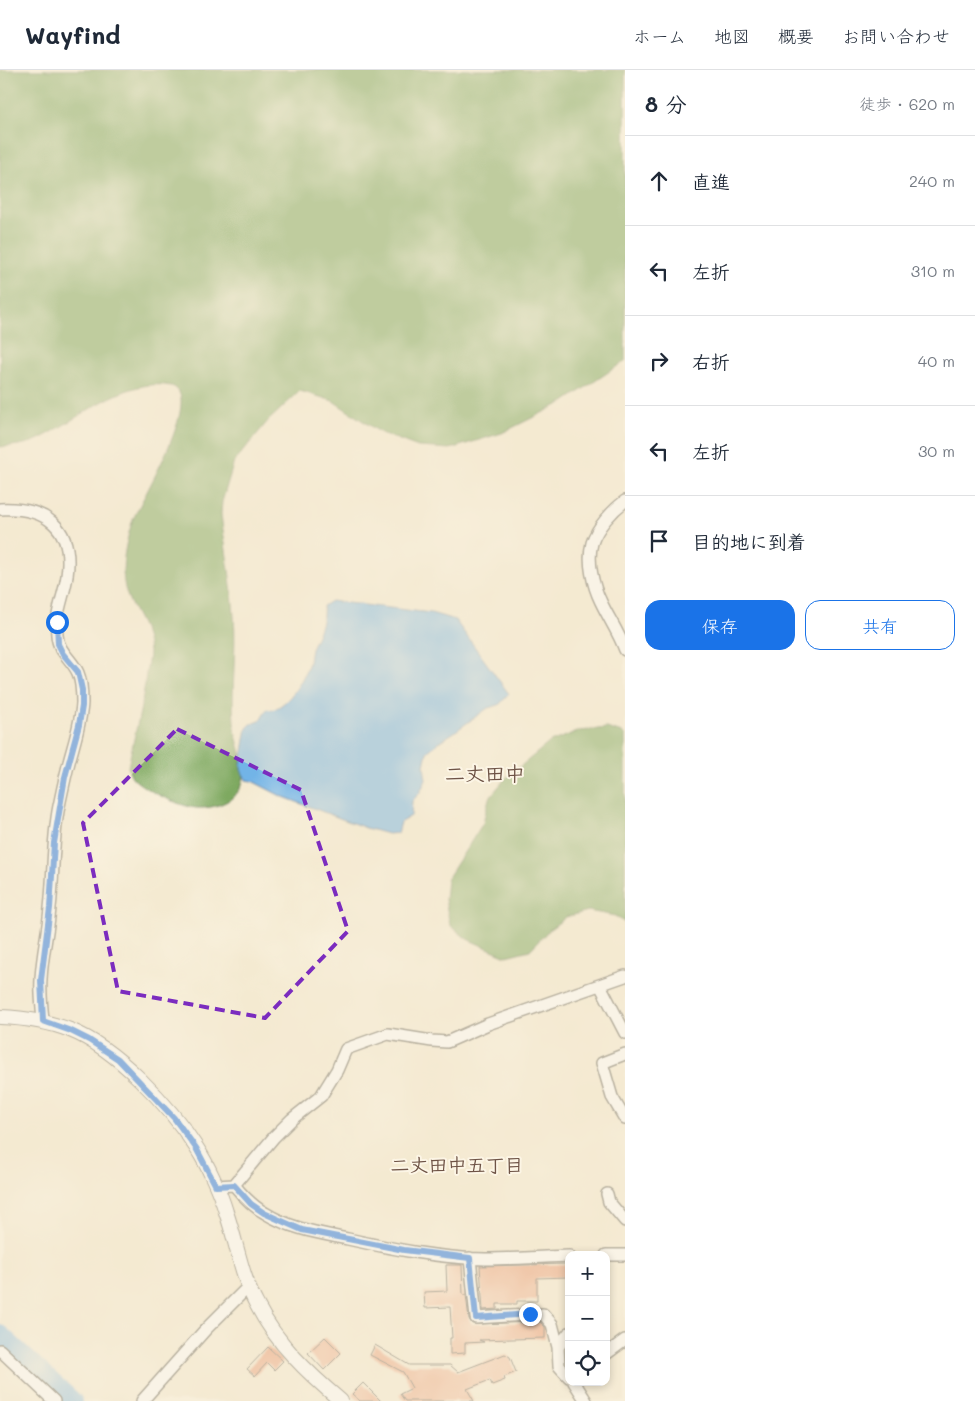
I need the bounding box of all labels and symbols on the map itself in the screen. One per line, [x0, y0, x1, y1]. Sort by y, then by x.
route start [46, 611, 69, 634]
district label: 二丈田中 [445, 760, 525, 786]
district label: 二丈田中五丁目 [390, 1152, 524, 1177]
route end [519, 1303, 542, 1326]

